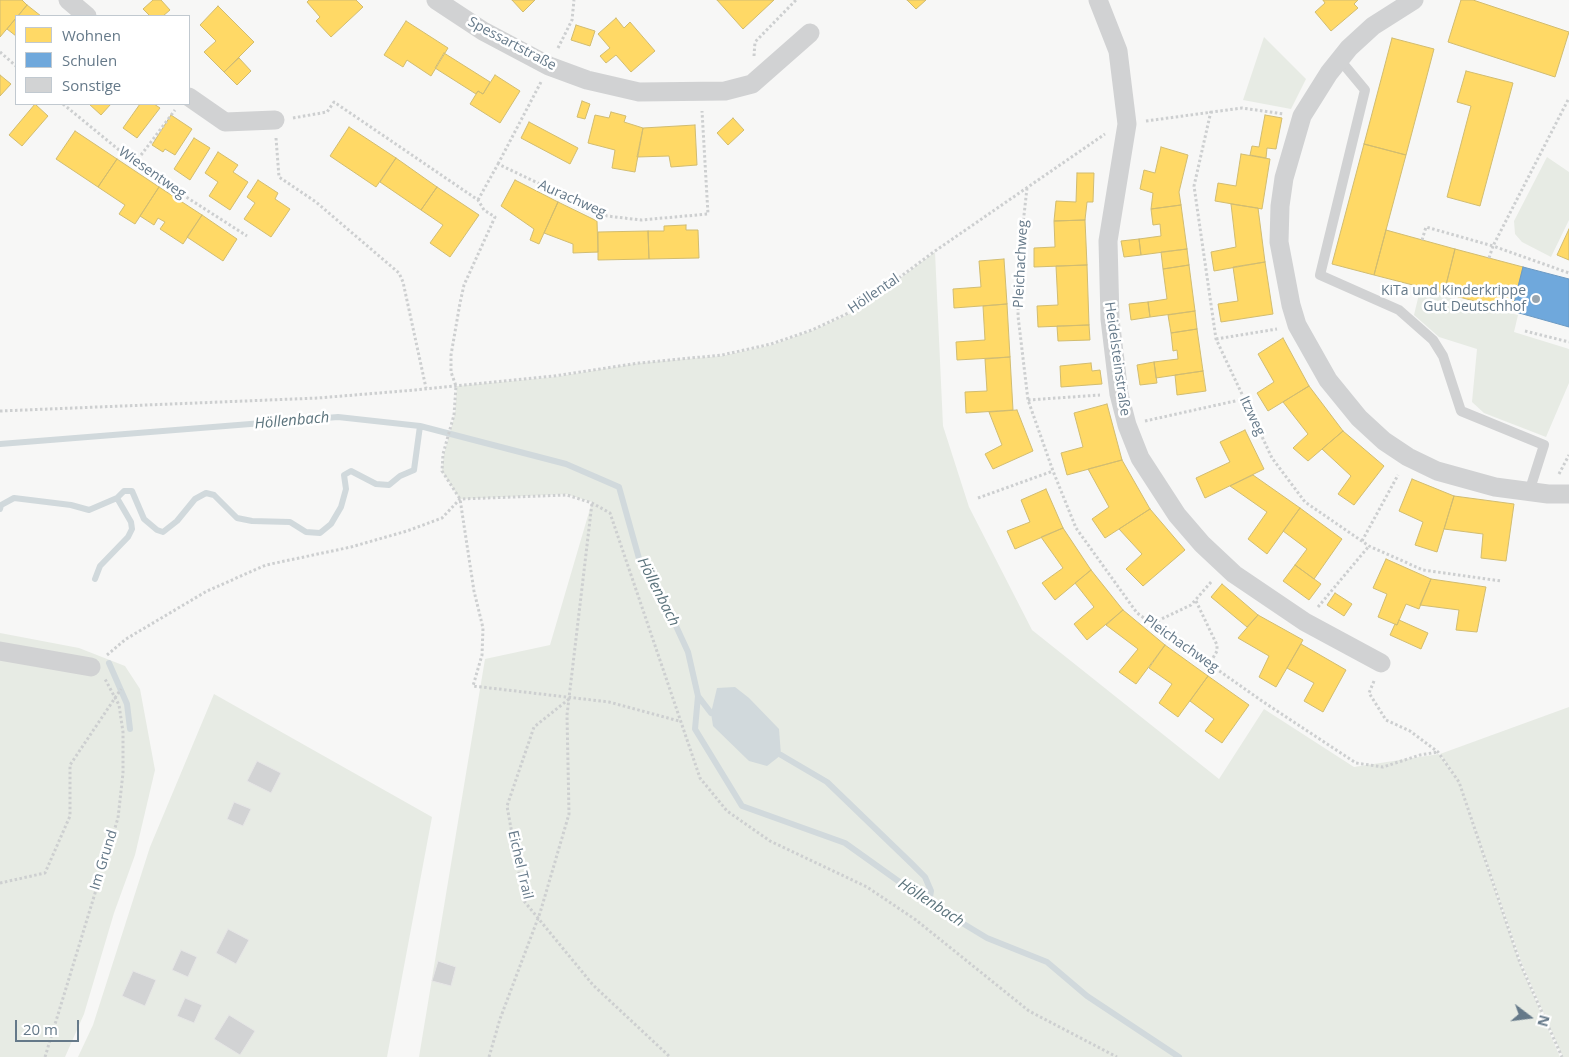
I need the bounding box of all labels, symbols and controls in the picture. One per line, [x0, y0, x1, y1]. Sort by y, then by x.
street label: Spessartstraße [465, 14, 559, 74]
legend [15, 15, 190, 105]
text: Wohnen [62, 25, 121, 45]
text: Schulen [62, 50, 117, 70]
text: Sonstige [62, 75, 121, 95]
street label: Wiesentweg [115, 144, 189, 202]
street label: Aurachweg [535, 177, 609, 221]
street label: Pleichachweg [1010, 220, 1032, 308]
street label: Höllental [845, 271, 903, 317]
place label: KiTa und Kinderkrippe Gut Deutschhof [1381, 283, 1526, 316]
marker: KiTa und Kinderkrippe Gut Deutschhof [1530, 293, 1542, 305]
street label: Heidelsteinstraße [1101, 301, 1133, 417]
street label: Itzweg [1236, 394, 1268, 438]
water label: Höllenbach [254, 409, 330, 433]
water label: Höllenbach [633, 555, 683, 629]
street label: Pleichachweg [1140, 612, 1222, 676]
street label: Im Grund [87, 828, 121, 892]
street label: Eichel Trail [504, 829, 536, 901]
water label: Höllenbach [895, 875, 967, 931]
north arrow [1504, 992, 1554, 1042]
scale bar [18, 1010, 81, 1042]
text: N [1533, 1013, 1555, 1029]
text: 20 m [23, 1019, 58, 1039]

